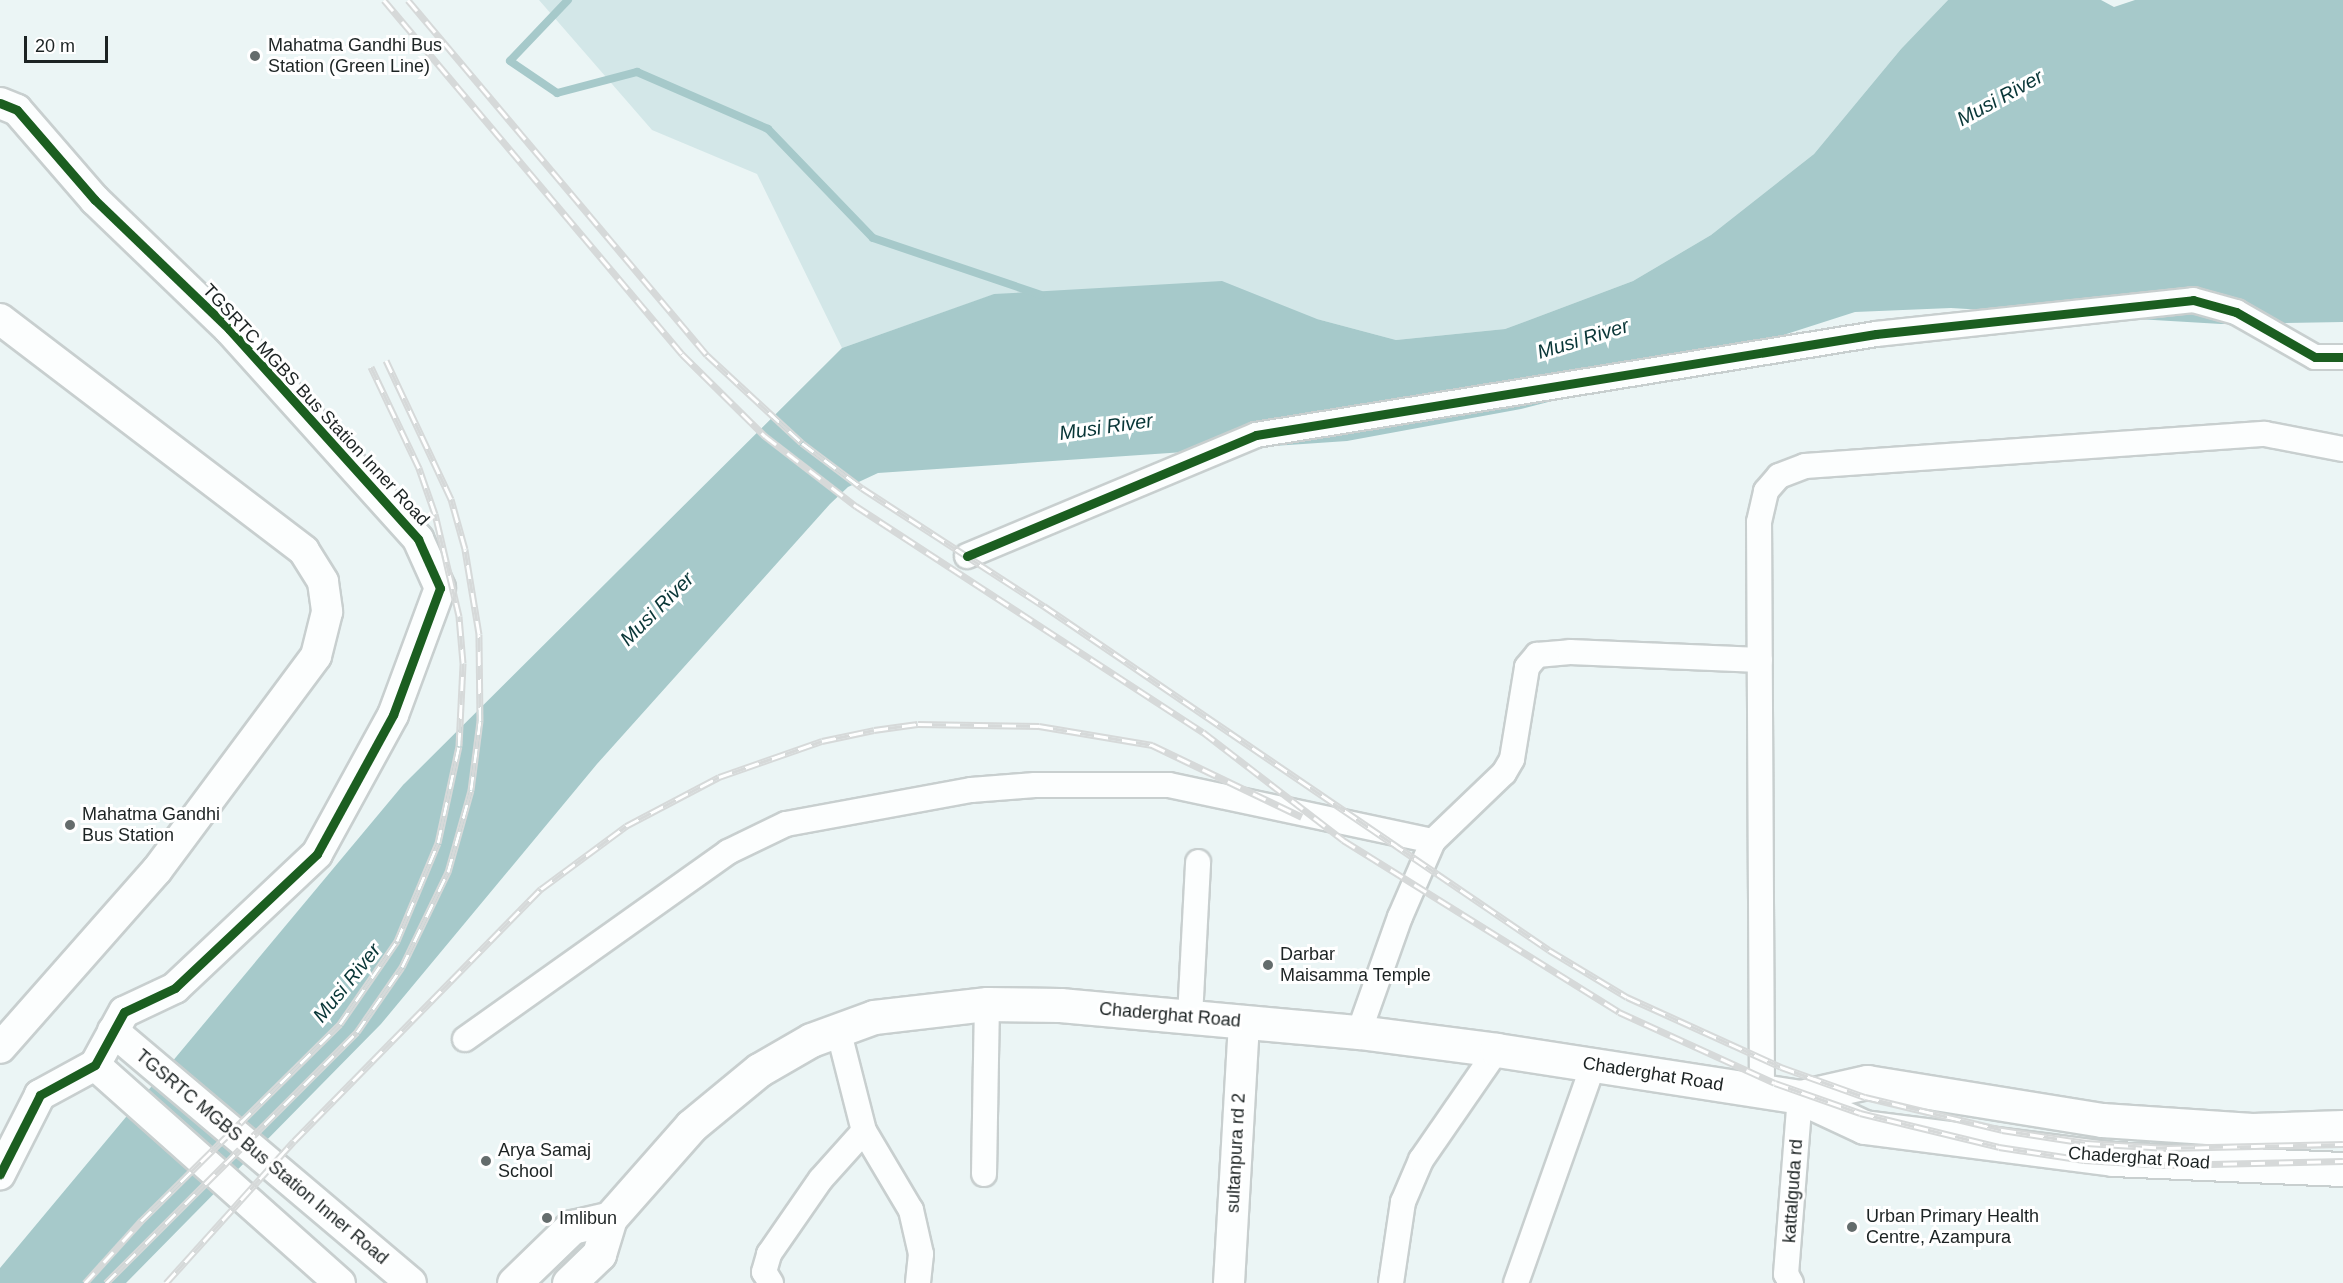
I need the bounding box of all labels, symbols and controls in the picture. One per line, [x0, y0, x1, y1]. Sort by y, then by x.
scale bar [27, 24, 111, 62]
place label: Mahatma Gandhi Bus Station (Green Line) [268, 35, 442, 78]
text: 20 m [35, 36, 75, 56]
marker: Mahatma Gandhi Bus Station (Green Line) [246, 47, 264, 65]
water label: Musi River [1953, 65, 2047, 131]
street label: TGSRTC MGBS Bus Station Inner Road [198, 280, 434, 530]
water label: Musi River [1534, 314, 1632, 364]
water label: Musi River [1058, 409, 1154, 445]
water label: Musi River [615, 567, 699, 651]
place label: Mahatma Gandhi Bus Station [82, 804, 220, 846]
marker: Mahatma Gandhi Bus Station [63, 818, 77, 832]
water label: Musi River [308, 939, 386, 1027]
place label: Darbar Maisamma Temple [1280, 944, 1431, 986]
marker: Darbar Maisamma Temple [1261, 958, 1275, 972]
street label: Chaderghat Road [1098, 998, 1242, 1032]
street label: TGSRTC MGBS Bus Station Inner Road [131, 1045, 393, 1269]
street label: Chaderghat Road [1581, 1052, 1725, 1096]
street label: sultanpura rd 2 [1222, 1092, 1250, 1214]
street label: kattalguda rd [1779, 1138, 1807, 1244]
place label: Arya Samaj School [498, 1140, 591, 1182]
street label: Chaderghat Road [2067, 1142, 2211, 1174]
marker: Arya Samaj School [479, 1154, 493, 1168]
place label: Urban Primary Health Centre, Azampura [1866, 1206, 2039, 1248]
place label: Imlibun [559, 1207, 617, 1229]
marker: Imlibun [540, 1211, 554, 1225]
marker: Urban Primary Health Centre, Azampura [1843, 1218, 1861, 1236]

